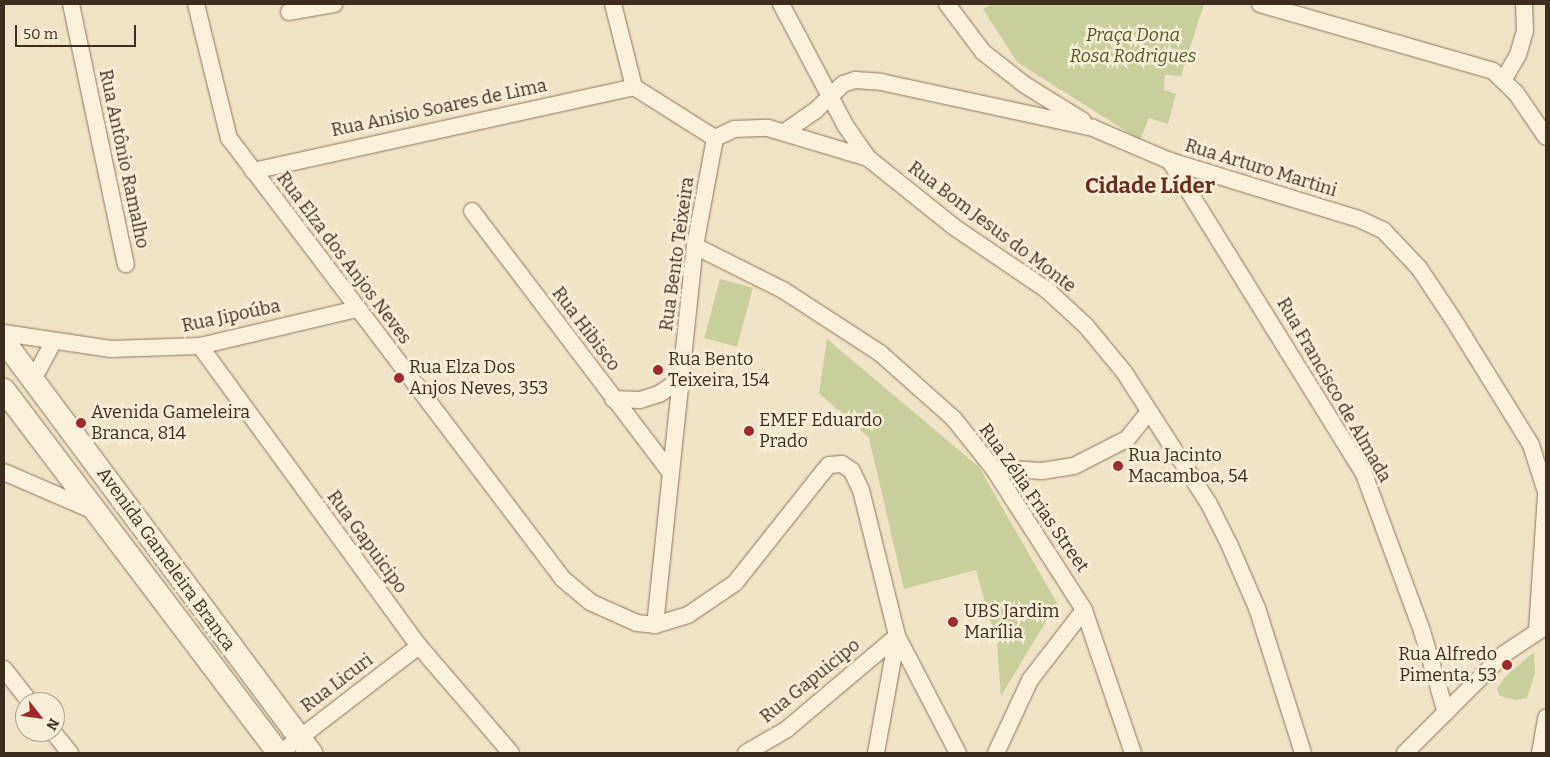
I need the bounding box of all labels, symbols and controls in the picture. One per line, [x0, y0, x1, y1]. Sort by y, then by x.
scale bar [18, 15, 139, 47]
text: 50 m [23, 25, 58, 43]
park label: Praça Dona Rosa Rodrigues [1070, 25, 1196, 68]
street label: Rua Antônio Ramalho [94, 68, 154, 250]
street label: Rua Anisio Soares de Lima [329, 75, 549, 141]
street label: Rua Arturo Martini [1182, 135, 1340, 201]
street label: Rua Bom Jesus do Monte [904, 157, 1080, 297]
street label: Rua Elza dos Anjos Neves [272, 168, 416, 348]
district label: Cidade Líder [1085, 173, 1215, 199]
street label: Rua Bento Teixeira [656, 176, 698, 332]
street label: Rua Hibisco [547, 283, 625, 375]
street label: Rua Francisco de Almada [1272, 294, 1396, 486]
street label: Rua Jipoúba [180, 295, 282, 337]
place label: Rua Bento Teixeira, 154 [668, 349, 769, 392]
place label: Rua Elza Dos Anjos Neves, 353 [409, 357, 548, 399]
marker: Rua Bento Teixeira, 154 [652, 364, 664, 376]
marker: Rua Elza Dos Anjos Neves, 353 [393, 372, 405, 384]
place label: Avenida Gameleira Branca, 814 [91, 402, 250, 444]
place label: EMEF Eduardo Prado [759, 410, 882, 452]
marker: Avenida Gameleira Branca, 814 [75, 417, 87, 429]
street label: Rua Zélia Frias Street [975, 420, 1093, 576]
marker: EMEF Eduardo Prado [743, 425, 755, 437]
place label: Rua Jacinto Macamboa, 54 [1128, 445, 1248, 488]
marker: Rua Jacinto Macamboa, 54 [1112, 460, 1124, 472]
street label: Avenida Gameleira Branca [92, 463, 240, 655]
street label: Rua Gapuicipo [322, 486, 412, 598]
place label: UBS Jardim Marília [964, 601, 1060, 644]
marker: UBS Jardim Marília [946, 615, 960, 629]
street label: Rua Gapuicipo [756, 634, 864, 728]
place label: Rua Alfredo Pimenta, 53 [1398, 644, 1497, 686]
street label: Rua Licuri [297, 649, 377, 717]
marker: Rua Alfredo Pimenta, 53 [1501, 659, 1513, 671]
north arrow [15, 692, 65, 742]
text: N [42, 715, 63, 733]

